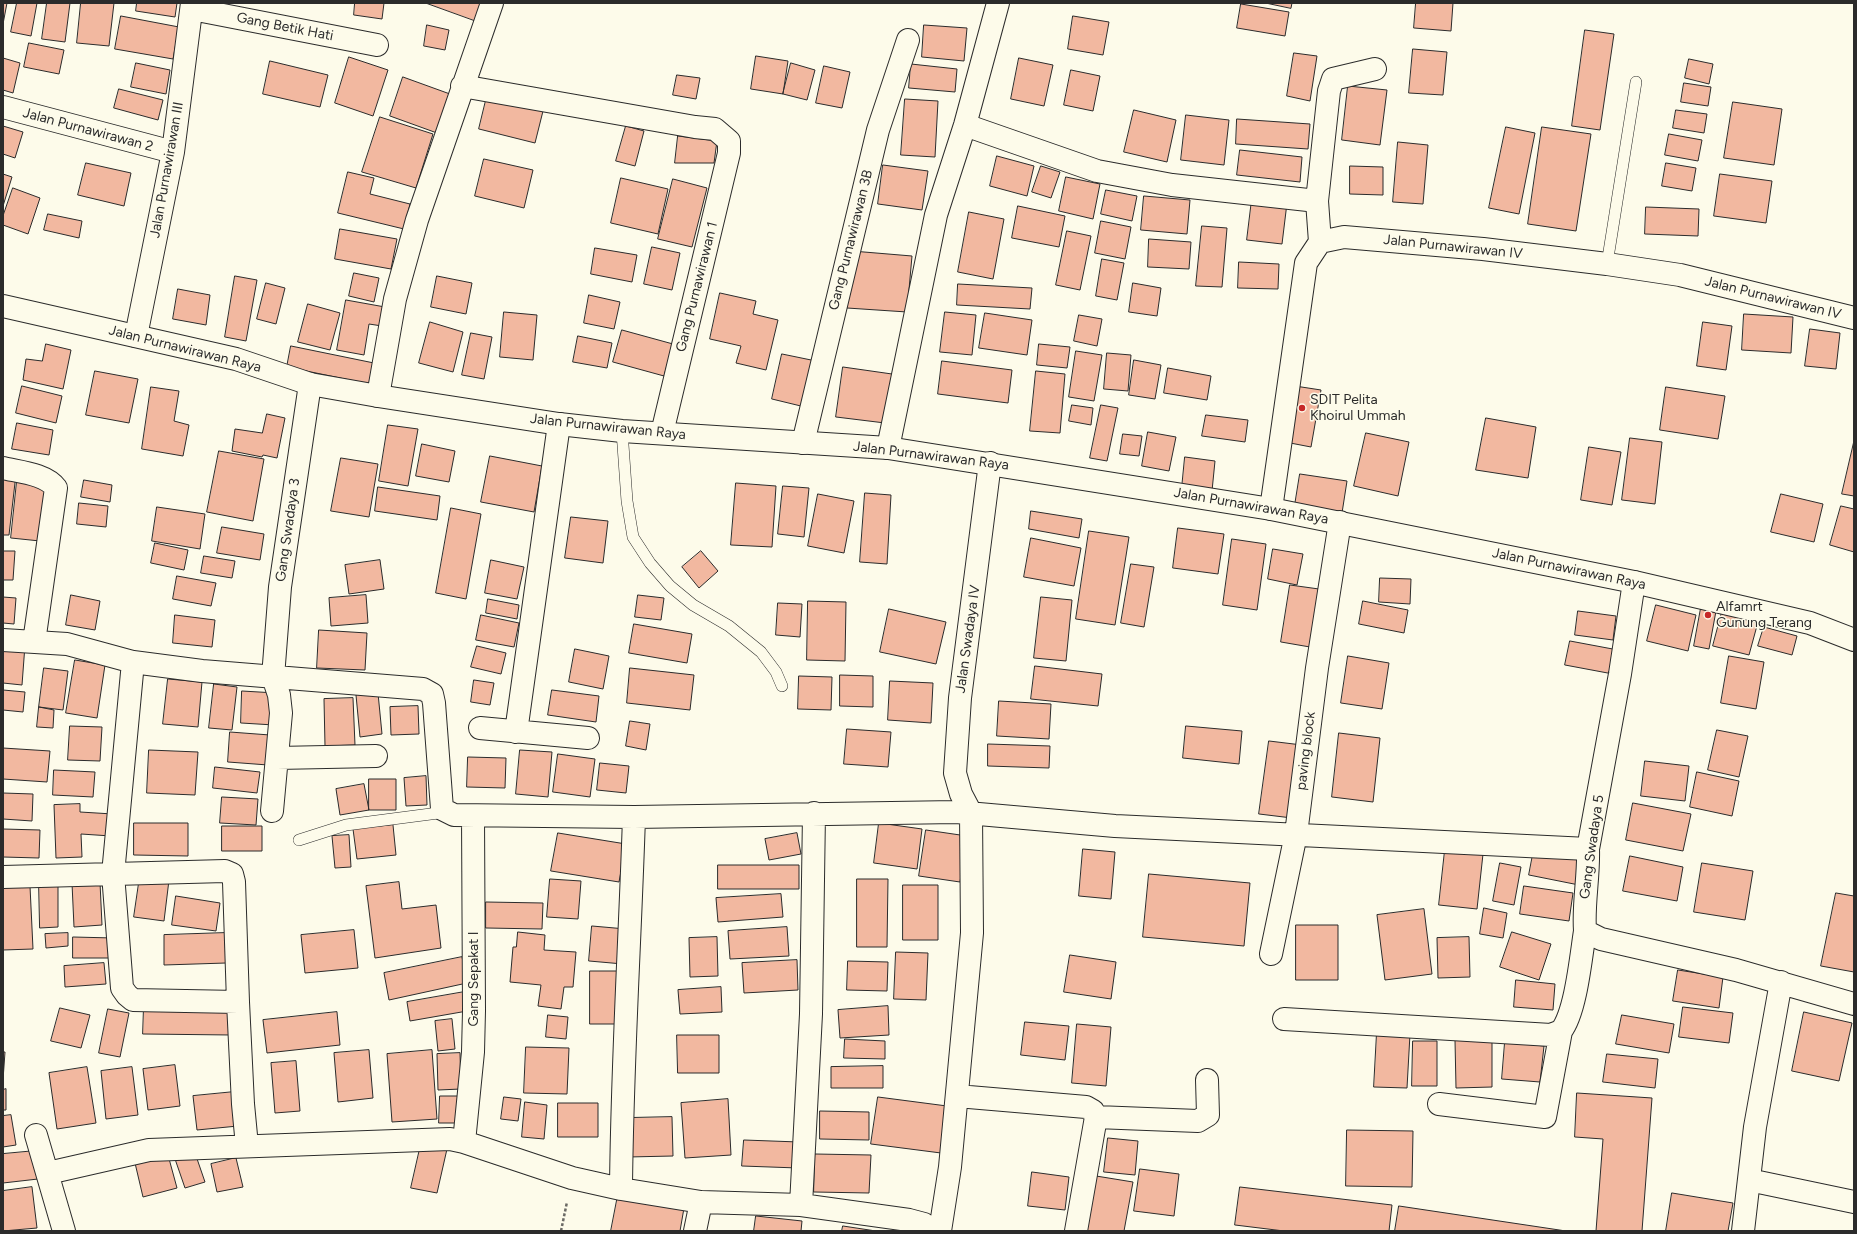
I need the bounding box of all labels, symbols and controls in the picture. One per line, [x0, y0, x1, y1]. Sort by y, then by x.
street label: Gang Betik Hati [235, 9, 335, 45]
street label: Jalan Purnawirawan III [147, 101, 187, 239]
street label: Jalan Purnawirawan 2 [21, 105, 155, 155]
street label: Gang Purnawirawan 3B [825, 168, 877, 312]
street label: Gang Purnawirawan 1 [673, 220, 721, 354]
street label: Jalan Purnawirawan IV [1383, 231, 1523, 263]
street label: Jalan Purnawirawan IV [1703, 273, 1843, 323]
street label: Jalan Purnawirawan Raya [107, 322, 263, 376]
place label: SDIT Pelita Khoirul Ummah [1310, 392, 1405, 424]
marker: SDIT Pelita Khoirul Ummah [1297, 403, 1307, 413]
street label: Jalan Purnawirawan Raya [529, 410, 687, 444]
street label: Jalan Purnawirawan Raya [852, 438, 1010, 474]
street label: Gang Swadaya 3 [272, 477, 304, 583]
street label: Jalan Purnawirawan Raya [1172, 484, 1330, 528]
street label: Jalan Purnawirawan Raya [1491, 545, 1647, 593]
street label: Jalan Swadaya IV [952, 584, 984, 694]
place label: Alfamrt Gunung Terang [1716, 599, 1812, 632]
marker: Alfamrt Gunung Terang [1703, 610, 1713, 620]
street label: paving block [1293, 711, 1319, 791]
street label: Gang Swadaya 5 [1576, 794, 1608, 900]
street label: Gang Sepakat I [466, 931, 482, 1027]

